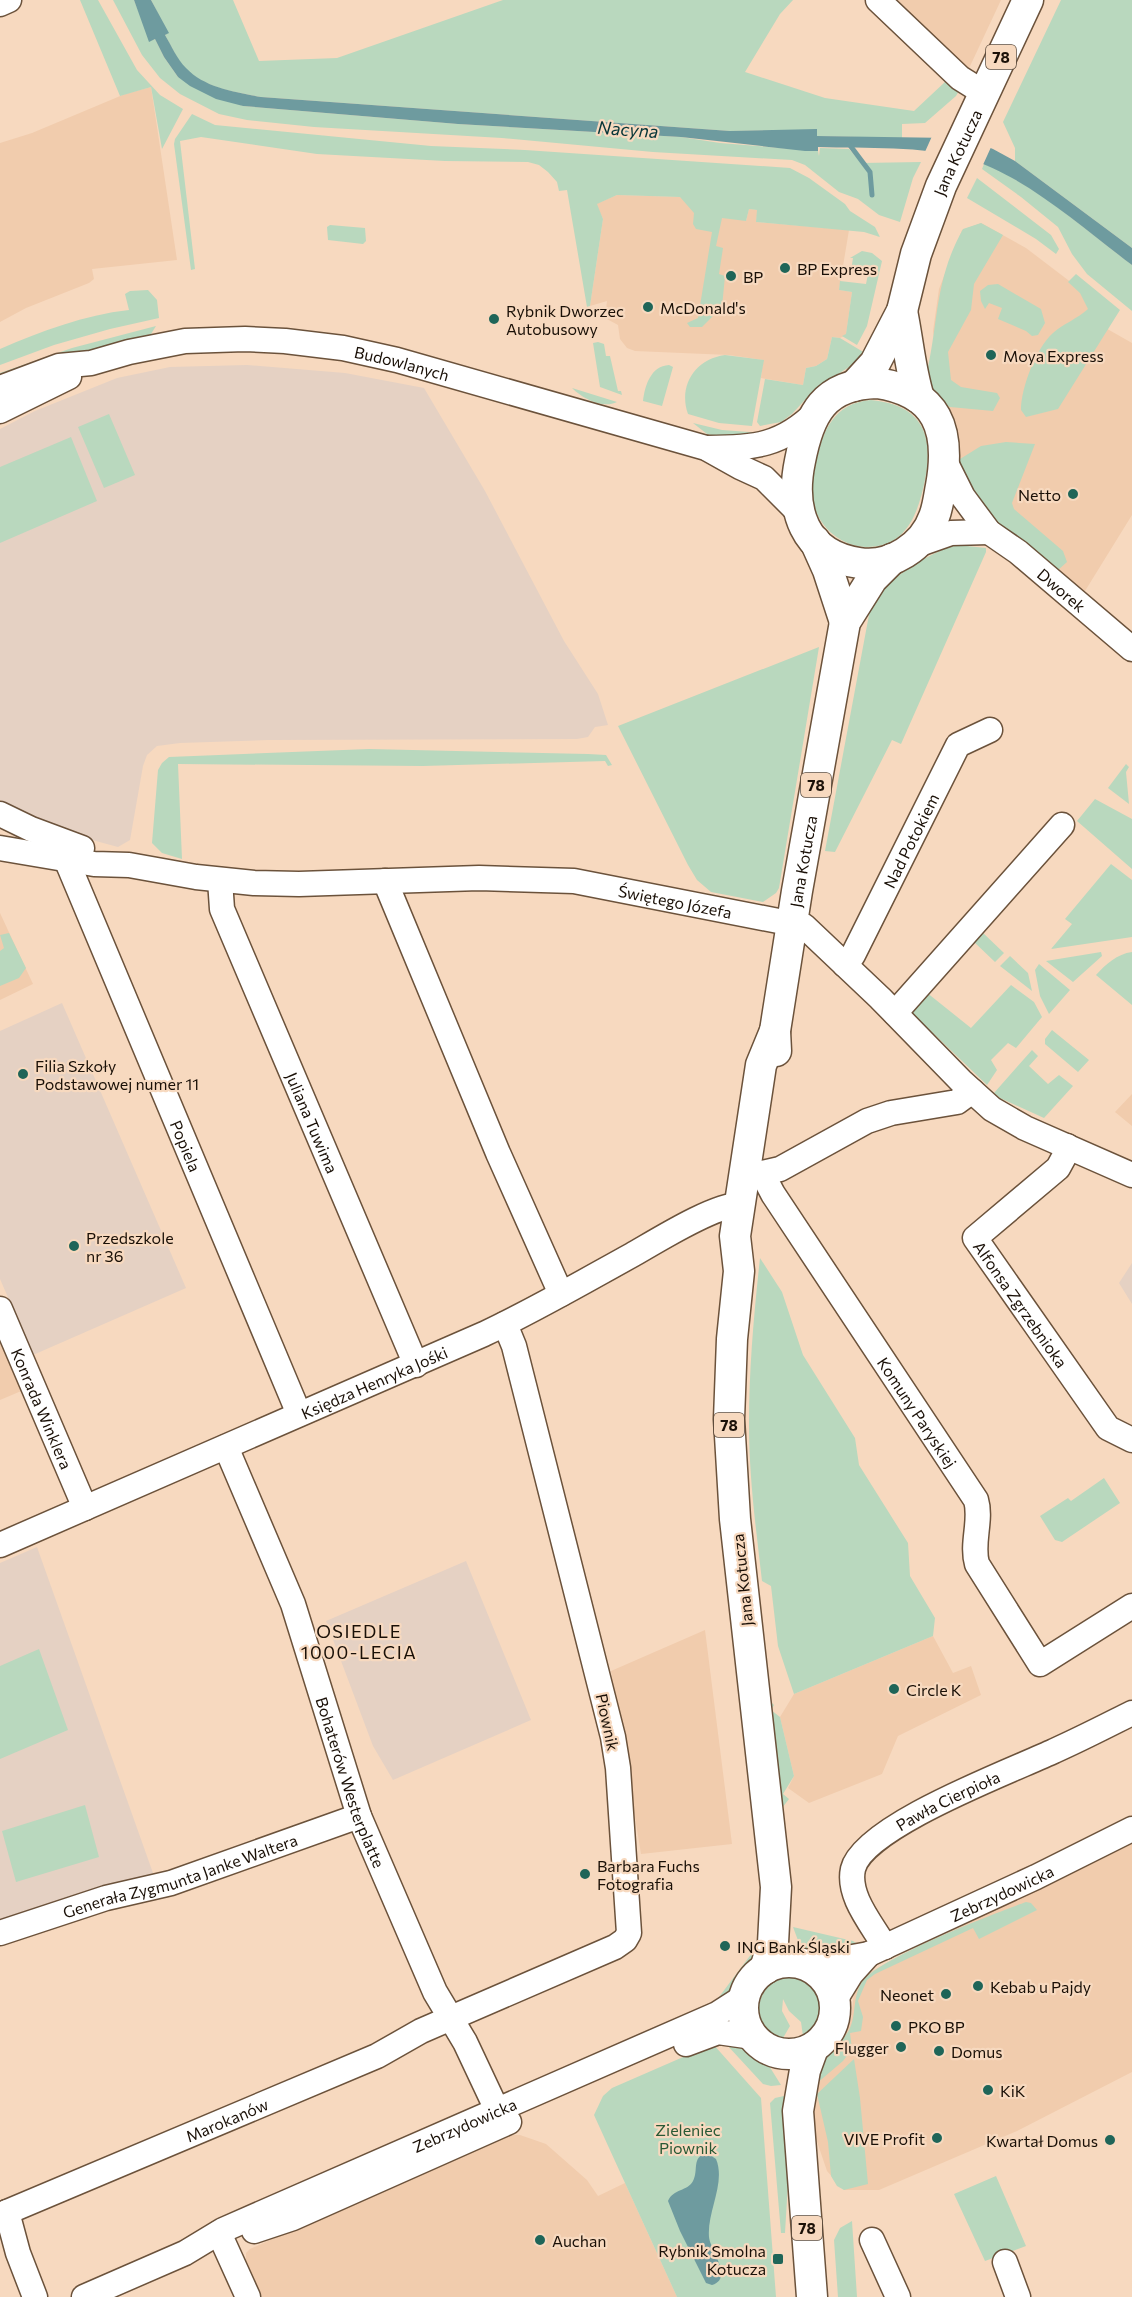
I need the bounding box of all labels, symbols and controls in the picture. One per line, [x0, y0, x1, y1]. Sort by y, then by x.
road number: 78 [986, 45, 1016, 69]
street label: Jana Kotucza [929, 106, 985, 198]
water label: Nacyna [597, 116, 659, 142]
place label: BP Express [797, 259, 877, 278]
marker: BP Express [778, 261, 792, 275]
place label: BP [743, 267, 763, 286]
marker: BP [724, 269, 738, 283]
place label: McDonald's [660, 298, 746, 317]
marker: McDonald's [641, 300, 655, 314]
place label: Rybnik Dworzec Autobusowy [506, 301, 624, 338]
marker: Rybnik Dworzec Autobusowy [487, 312, 501, 326]
street label: Budowlanych [353, 341, 452, 384]
place label: Moya Express [1003, 346, 1104, 365]
marker: Moya Express [984, 348, 998, 362]
place label: Netto [1018, 485, 1061, 504]
marker: Netto [1066, 487, 1080, 501]
street label: Dworek [1034, 564, 1090, 615]
road number: 78 [801, 773, 831, 797]
street label: Nad Potokiem [879, 790, 942, 891]
street label: Jana Kotucza [785, 814, 820, 909]
street label: Świętego Józefa [617, 880, 734, 921]
place label: Filia Szkoły Podstawowej numer 11 [35, 1056, 199, 1093]
marker: Filia Szkoły Podstawowej numer 11 [16, 1067, 30, 1081]
street label: Juliana Tuwima [283, 1069, 343, 1176]
street label: Popiela [167, 1117, 206, 1174]
place label: Przedszkole nr 36 [86, 1228, 174, 1265]
street label: Alfonsa Zgrzebnioka [970, 1237, 1072, 1371]
marker: Przedszkole nr 36 [67, 1239, 81, 1253]
street label: Księdza Henryka Jośki [298, 1342, 450, 1422]
street label: Konrada Winklera [8, 1345, 77, 1472]
street label: Komuny Paryskiej [874, 1353, 961, 1471]
road number: 78 [714, 1413, 744, 1437]
street label: Jana Kotucza [728, 1533, 756, 1627]
district label: OSIEDLE 1000-LECIA [301, 1620, 417, 1663]
place label: Circle K [906, 1680, 962, 1699]
marker: Circle K [887, 1682, 901, 1696]
street label: Piownik [593, 1692, 623, 1753]
street label: Bohaterów Westerplatte [313, 1694, 389, 1870]
street label: Pawła Cierpioła [892, 1766, 1002, 1834]
street label: Generała Zygmunta Janke Waltera [60, 1829, 300, 1921]
place label: Barbara Fuchs Fotografia [597, 1856, 700, 1893]
street label: Zebrzydowicka [947, 1860, 1056, 1925]
marker: Barbara Fuchs Fotografia [578, 1867, 592, 1881]
place label: ING Bank Śląski [737, 1937, 850, 1956]
marker: ING Bank Śląski [718, 1939, 732, 1953]
place label: Kebab u Pajdy [990, 1977, 1091, 1996]
marker: Kebab u Pajdy [971, 1979, 985, 1993]
place label: Neonet [880, 1985, 934, 2004]
marker: Neonet [939, 1987, 953, 2001]
place label: PKO BP [908, 2017, 965, 2036]
marker: PKO BP [889, 2019, 903, 2033]
place label: Flugger [835, 2038, 890, 2057]
marker: Flugger [894, 2040, 908, 2054]
place label: Domus [951, 2042, 1003, 2061]
marker: Domus [932, 2044, 946, 2058]
place label: KiK [1000, 2081, 1026, 2100]
marker: KiK [981, 2083, 995, 2097]
street label: Zebrzydowicka [409, 2093, 519, 2156]
street label: Marokanów [183, 2094, 271, 2145]
park label: Zieleniec Piownik [655, 2120, 721, 2157]
place label: VIVE Profit [843, 2129, 925, 2148]
marker: VIVE Profit [930, 2131, 944, 2145]
place label: Kwartał Domus [986, 2131, 1098, 2150]
marker: Kwartał Domus [1103, 2133, 1117, 2147]
road number: 78 [792, 2216, 822, 2240]
place label: Auchan [552, 2231, 606, 2250]
marker: Auchan [533, 2233, 547, 2247]
place label: Rybnik Smolna Kotucza [658, 2241, 766, 2278]
marker: Rybnik Smolna Kotucza [771, 2252, 785, 2266]

